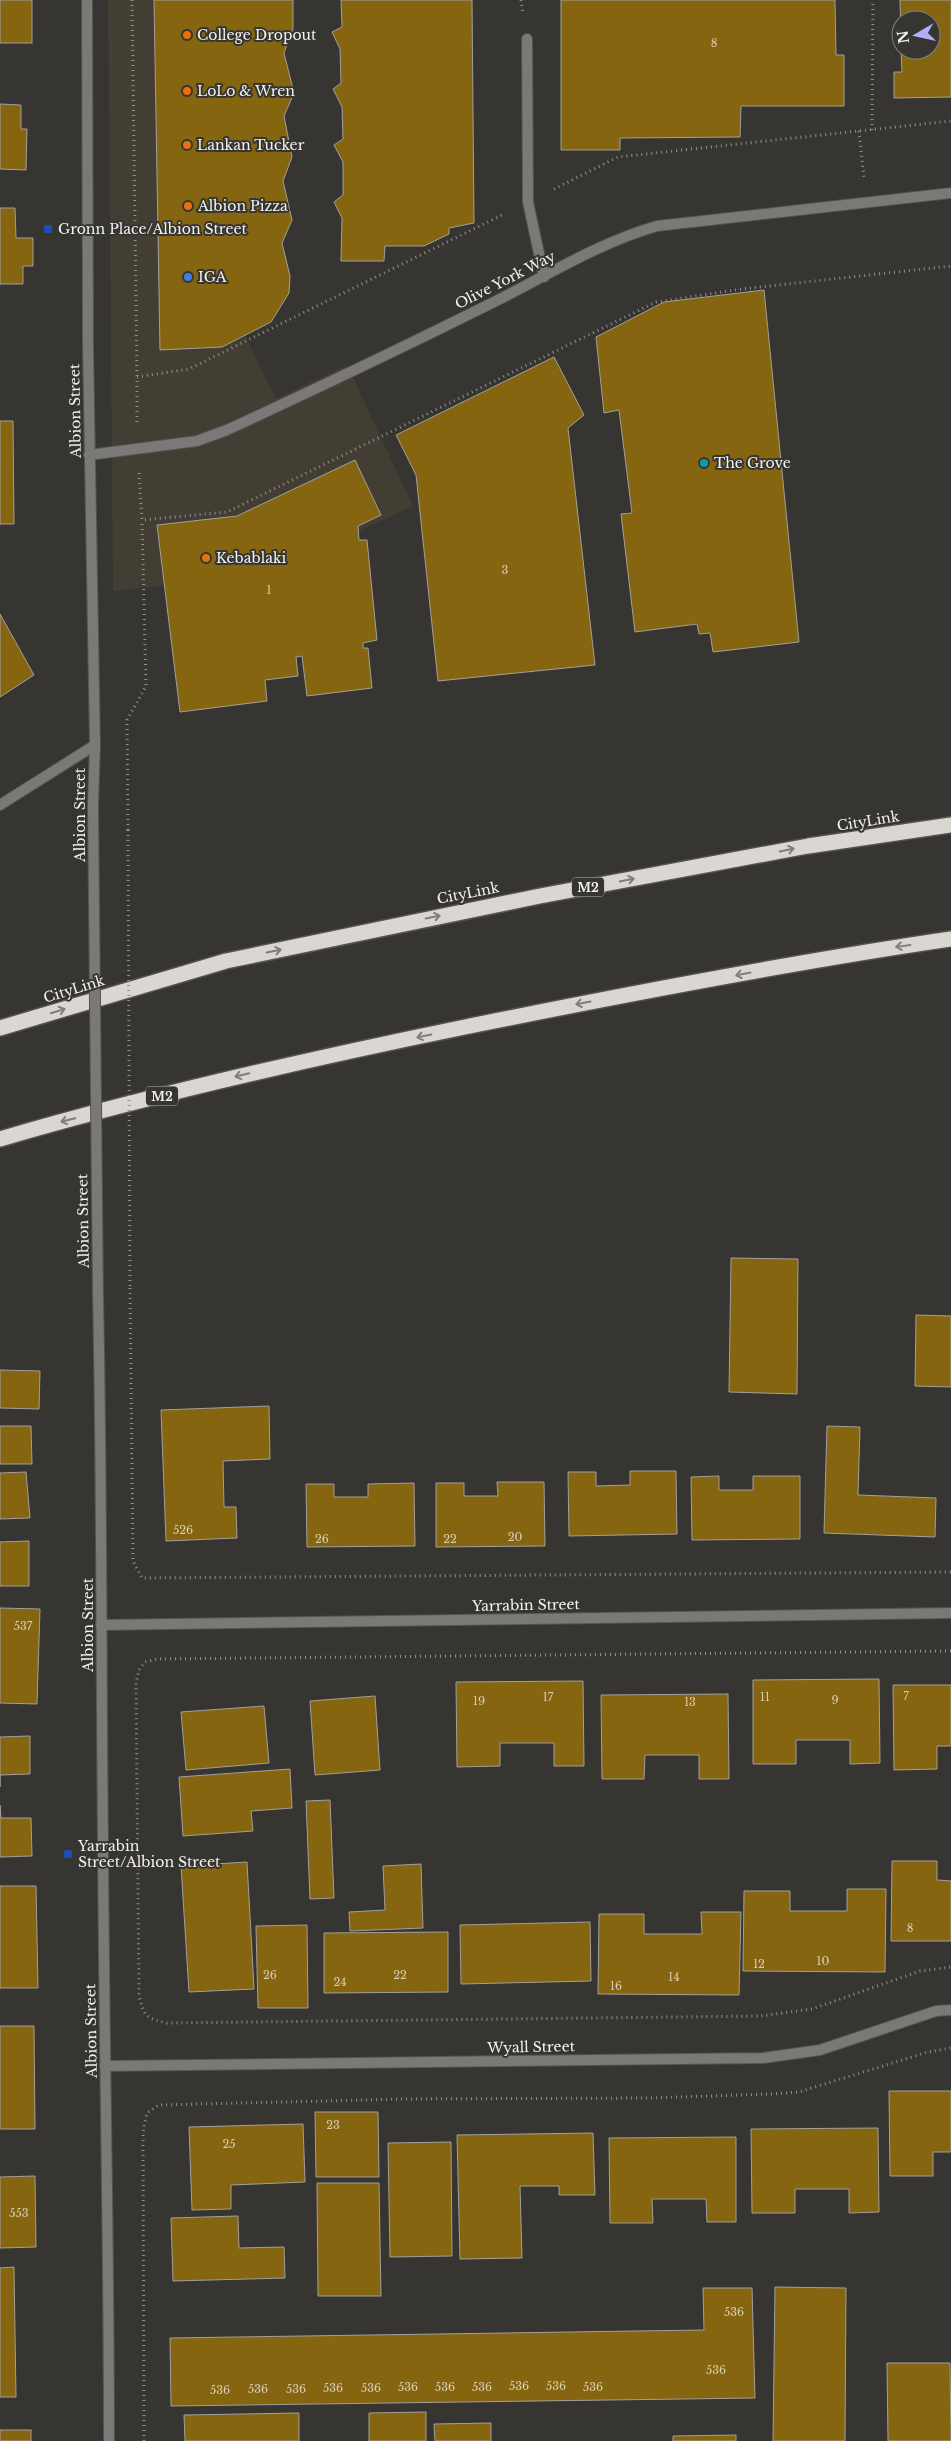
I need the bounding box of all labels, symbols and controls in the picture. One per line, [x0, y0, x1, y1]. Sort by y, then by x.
north arrow [891, 10, 941, 60]
place label: College Dropout [197, 26, 317, 44]
marker: College Dropout [181, 29, 193, 41]
text: N [893, 29, 913, 45]
house number: 8 [711, 36, 717, 50]
place label: LoLo & Wren [197, 82, 295, 100]
marker: LoLo & Wren [181, 85, 193, 97]
place label: Lankan Tucker [197, 136, 305, 154]
marker: Lankan Tucker [181, 139, 193, 151]
place label: Albion Pizza [197, 197, 288, 215]
marker: Albion Pizza [182, 200, 194, 212]
place label: Gronn Place/Albion Street [58, 220, 247, 238]
marker: Gronn Place/Albion Street [42, 223, 54, 235]
street label: Olive York Way [452, 247, 558, 313]
place label: IGA [198, 268, 227, 286]
marker: IGA [182, 271, 194, 283]
street label: Albion Street [65, 363, 85, 459]
place label: The Grove [714, 454, 791, 472]
marker: The Grove [698, 457, 710, 469]
place label: Kebablaki [216, 549, 287, 567]
marker: Kebablaki [200, 552, 212, 564]
house number: 3 [502, 563, 509, 577]
house number: 1 [267, 583, 272, 597]
street label: Albion Street [71, 767, 89, 863]
street label: CityLink [835, 807, 901, 835]
one-way arrow [778, 845, 794, 855]
one-way arrow [618, 875, 634, 884]
street label: CityLink [435, 878, 501, 908]
road number: M2 [572, 878, 604, 896]
one-way arrow [424, 912, 440, 921]
one-way arrow [895, 941, 911, 951]
one-way arrow [265, 946, 281, 955]
one-way arrow [735, 969, 751, 979]
street label: CityLink [41, 971, 107, 1007]
one-way arrow [575, 999, 591, 1009]
one-way arrow [50, 1005, 66, 1015]
one-way arrow [416, 1031, 432, 1041]
one-way arrow [235, 1071, 251, 1081]
road number: M2 [146, 1086, 178, 1106]
one-way arrow [60, 1116, 76, 1125]
street label: Albion Street [73, 1173, 93, 1269]
house number: 526 [173, 1523, 193, 1537]
house number: 20 [508, 1530, 522, 1544]
house number: 26 [315, 1532, 329, 1546]
house number: 22 [443, 1532, 457, 1546]
street label: Albion Street [79, 1577, 97, 1673]
street label: Yarrabin Street [471, 1595, 581, 1615]
house number: 537 [14, 1619, 33, 1633]
house number: 7 [903, 1689, 909, 1703]
house number: 17 [543, 1690, 554, 1704]
house number: 11 [760, 1690, 770, 1704]
house number: 9 [831, 1693, 839, 1707]
house number: 19 [473, 1694, 485, 1708]
house number: 13 [684, 1695, 696, 1709]
place label: Yarrabin Street/Albion Street [77, 1837, 221, 1871]
marker: Yarrabin Street/Albion Street [62, 1848, 74, 1860]
house number: 8 [907, 1921, 913, 1935]
house number: 10 [817, 1954, 830, 1968]
house number: 12 [753, 1957, 765, 1971]
house number: 26 [263, 1968, 277, 1982]
house number: 22 [393, 1968, 407, 1982]
house number: 14 [668, 1970, 680, 1984]
house number: 24 [333, 1975, 347, 1989]
house number: 16 [610, 1979, 622, 1993]
street label: Albion Street [81, 1983, 101, 2079]
street label: Wyall Street [486, 2037, 576, 2057]
house number: 23 [326, 2118, 340, 2132]
house number: 25 [222, 2137, 236, 2151]
house number: 553 [9, 2206, 29, 2220]
house number: 536 [724, 2305, 744, 2319]
house number: 536 [706, 2363, 726, 2377]
house number: 536 [509, 2379, 529, 2393]
house number: 536 [546, 2379, 566, 2393]
house number: 536 [398, 2380, 418, 2394]
house number: 536 [435, 2380, 455, 2394]
house number: 536 [472, 2380, 492, 2394]
house number: 536 [583, 2380, 603, 2394]
house number: 536 [323, 2381, 343, 2395]
house number: 536 [361, 2381, 381, 2395]
house number: 536 [248, 2382, 268, 2396]
house number: 536 [286, 2382, 306, 2396]
house number: 536 [210, 2383, 230, 2397]

